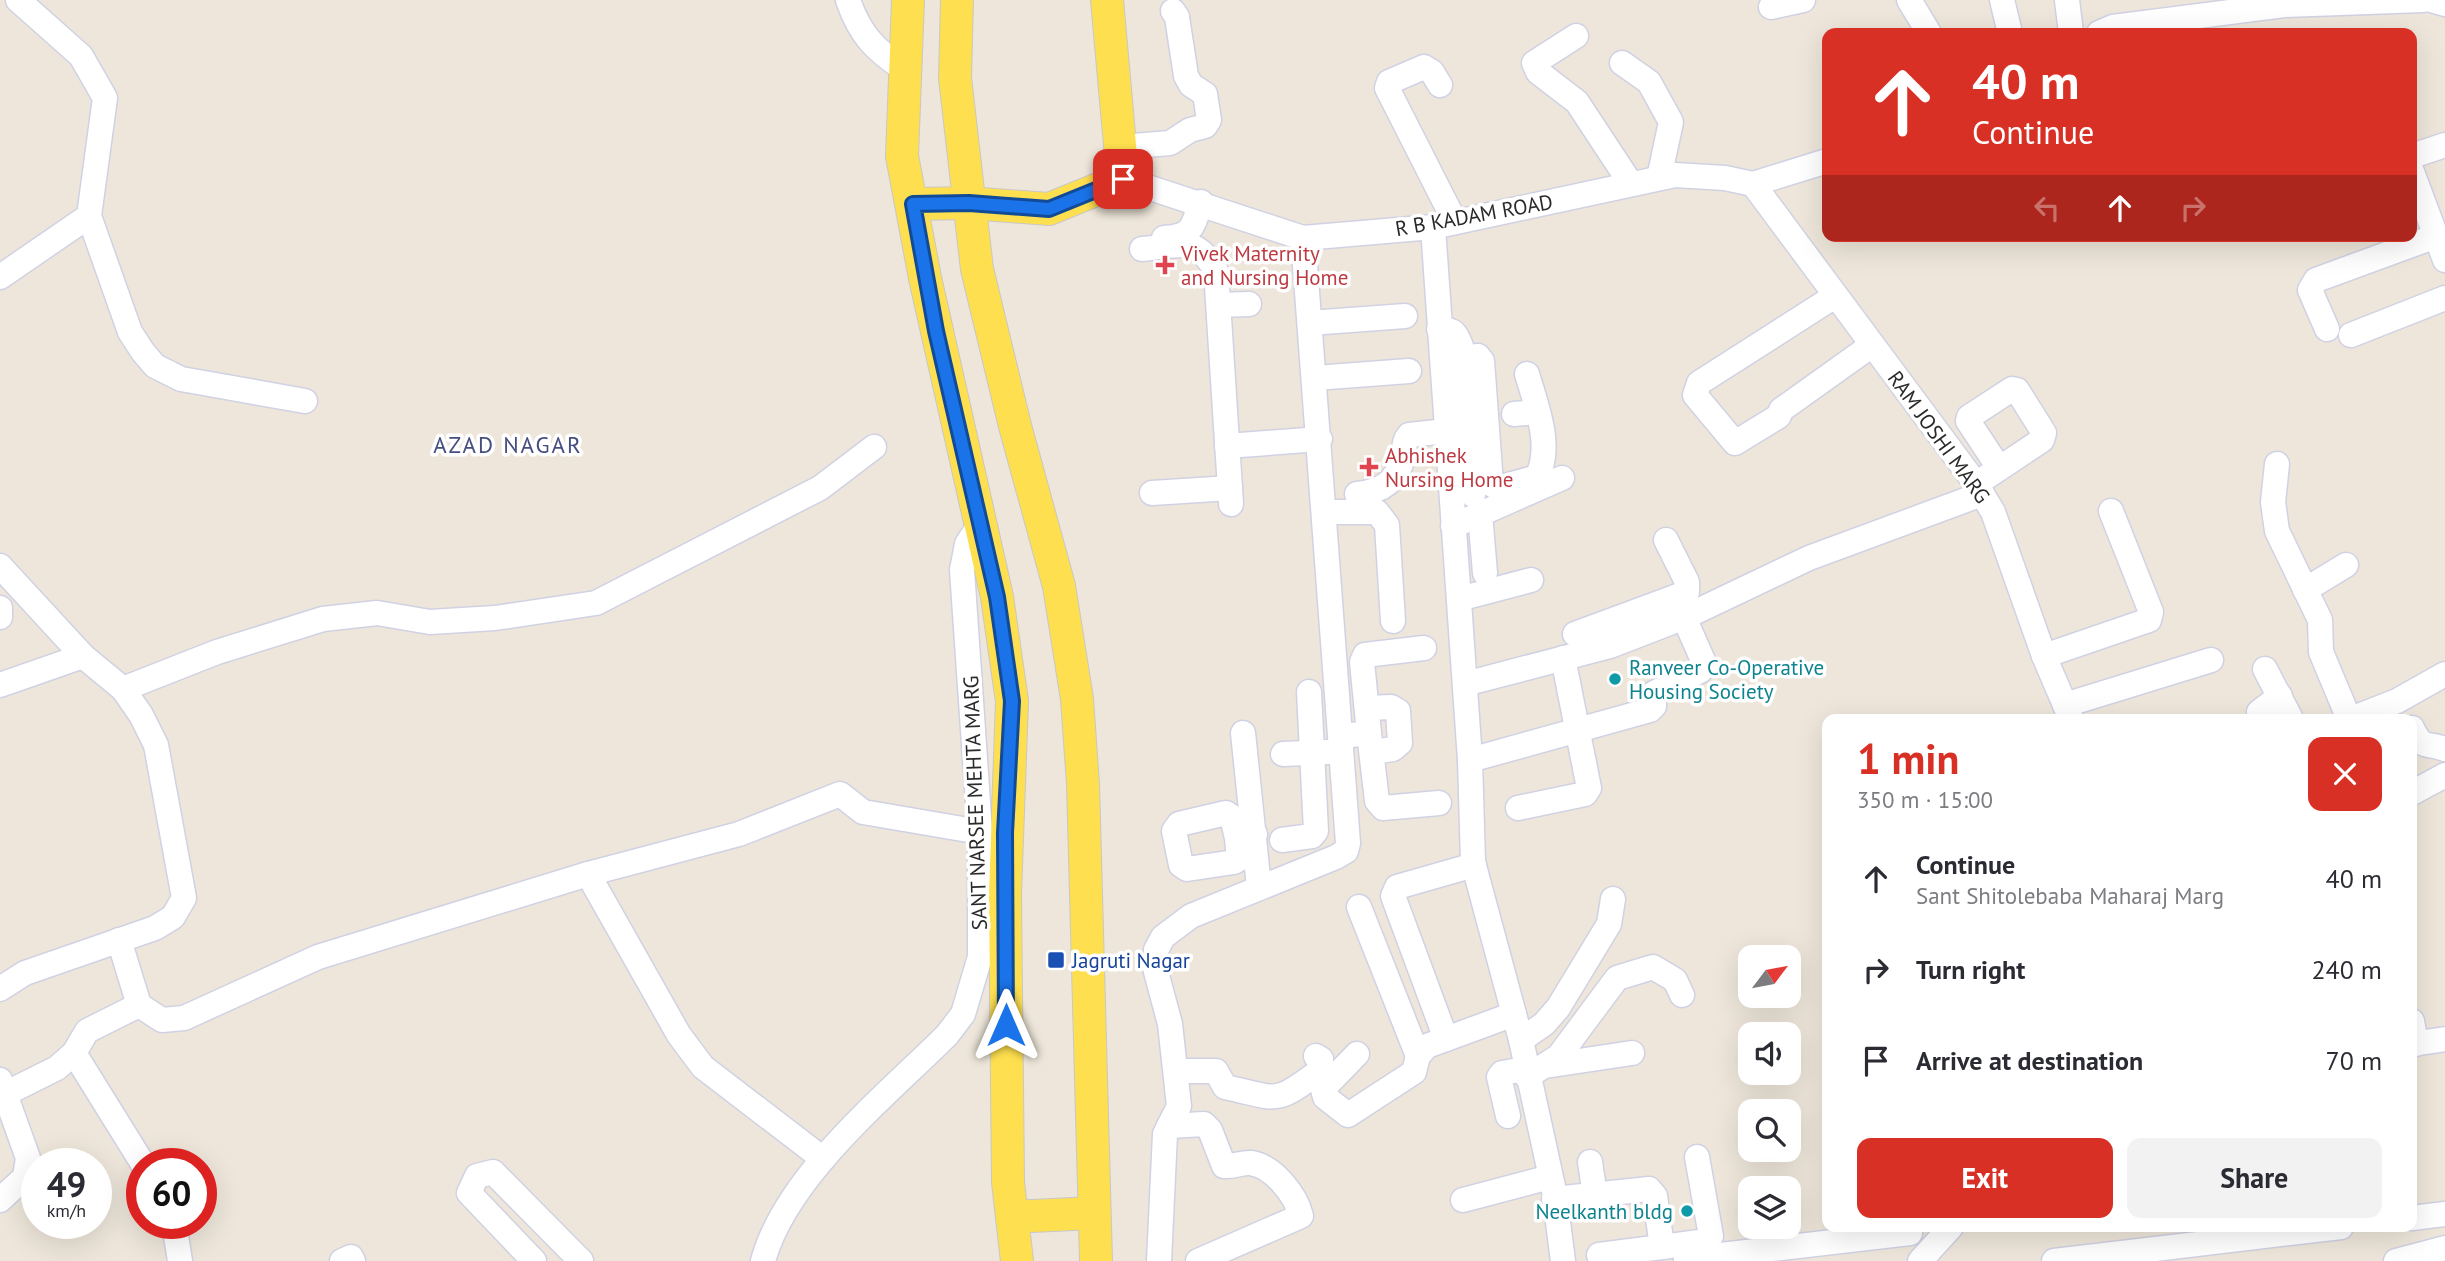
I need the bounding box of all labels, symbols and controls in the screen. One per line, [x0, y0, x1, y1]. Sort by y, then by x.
text: 40 m [1972, 49, 2079, 113]
icon: ahead [1857, 56, 1948, 147]
text: Continue [1972, 111, 2094, 153]
pin [1093, 149, 1153, 209]
icon: arrive [1104, 160, 1142, 198]
street label: R B KADAM ROAD [1393, 188, 1555, 242]
icon: left [2028, 189, 2066, 227]
icon: ahead [2101, 189, 2139, 227]
icon: right [2174, 189, 2212, 227]
place label: Vivek Maternity and Nursing Home [1180, 240, 1348, 291]
marker: Vivek Maternity and Nursing Home [1155, 255, 1175, 275]
street label: RAM JOSHI MARG [1882, 365, 1996, 509]
district label: AZAD NAGAR [433, 430, 583, 459]
place label: Abhishek Nursing Home [1385, 442, 1514, 493]
marker: Abhishek Nursing Home [1359, 457, 1379, 477]
place label: Ranveer Co-Operative Housing Society [1629, 654, 1824, 705]
marker: Ranveer Co-Operative Housing Society [1607, 671, 1623, 687]
street label: SANT NARSEE MEHTA MARG [957, 675, 993, 931]
text: 1 min [1857, 731, 1959, 786]
button: close [2308, 737, 2382, 811]
text: 350 m · 15:00 [1857, 785, 1993, 814]
text: Continue [1916, 848, 2015, 881]
icon: ahead [1857, 860, 1895, 898]
text: 40 m [2326, 862, 2382, 895]
text: Sant Shitolebaba Maharaj Marg [1916, 881, 2224, 910]
north arrow [1738, 945, 1801, 1008]
map controls [1738, 945, 1801, 1239]
place label: Jagruti Nagar [1071, 947, 1190, 974]
marker: Jagruti Nagar [1046, 950, 1066, 970]
icon: right [1857, 951, 1895, 989]
text: Turn right [1916, 953, 2025, 986]
text: 240 m [2311, 953, 2382, 986]
position arrow [969, 988, 1043, 1062]
button: sound [1738, 1022, 1801, 1085]
icon: arrive [1857, 1042, 1895, 1080]
text: Arrive at destination [1916, 1044, 2143, 1077]
text: 70 m [2326, 1044, 2382, 1077]
button: search [1738, 1099, 1801, 1162]
button: Exit [1857, 1138, 2113, 1218]
button: Share [2127, 1138, 2382, 1218]
speed limit sign: 60 [126, 1148, 217, 1239]
text: 49 [47, 1161, 86, 1207]
button: layers [1738, 1176, 1801, 1239]
place label: Neelkanth bldg [1535, 1198, 1673, 1225]
text: km/h [47, 1199, 86, 1222]
marker: Neelkanth bldg [1679, 1203, 1695, 1219]

